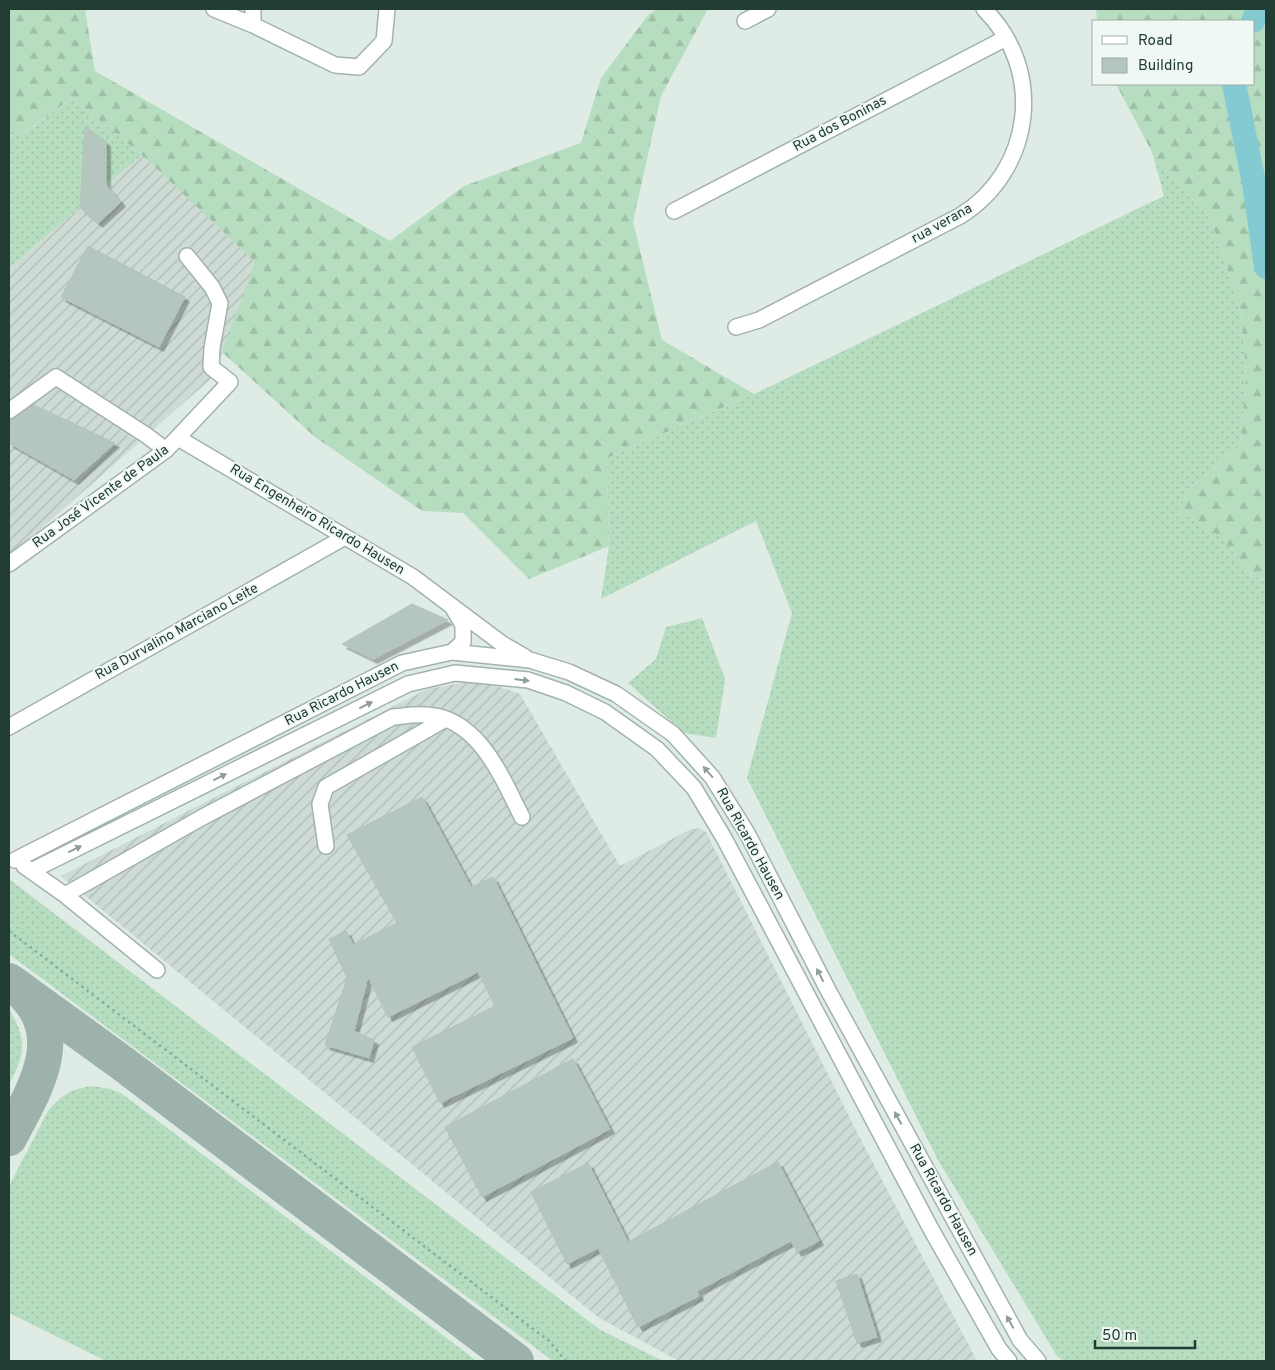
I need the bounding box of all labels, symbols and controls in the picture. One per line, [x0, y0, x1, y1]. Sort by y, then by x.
legend [1092, 20, 1255, 85]
text: Road [1138, 32, 1173, 51]
text: Building [1138, 57, 1193, 76]
street label: Rua dos Boninas [790, 92, 890, 156]
street label: rua verana [909, 200, 975, 248]
street label: Rua José Vicente de Paula [30, 442, 172, 552]
street label: Rua Engenheiro Ricardo Hausen [227, 461, 407, 579]
street label: Rua Durvalino Marciano Leite [92, 580, 262, 684]
street label: Rua Ricardo Hausen [282, 658, 402, 730]
one-way arrow [514, 676, 530, 684]
one-way arrow [358, 701, 373, 709]
one-way arrow [702, 765, 713, 778]
one-way arrow [213, 773, 227, 781]
street label: Rua Ricardo Hausen [712, 785, 788, 903]
one-way arrow [67, 845, 82, 853]
one-way arrow [816, 968, 824, 982]
one-way arrow [894, 1110, 902, 1125]
street label: Rua Ricardo Hausen [905, 1141, 981, 1259]
one-way arrow [1005, 1315, 1014, 1328]
scale bar [1095, 1318, 1195, 1350]
text: 50 m [1102, 1327, 1137, 1346]

